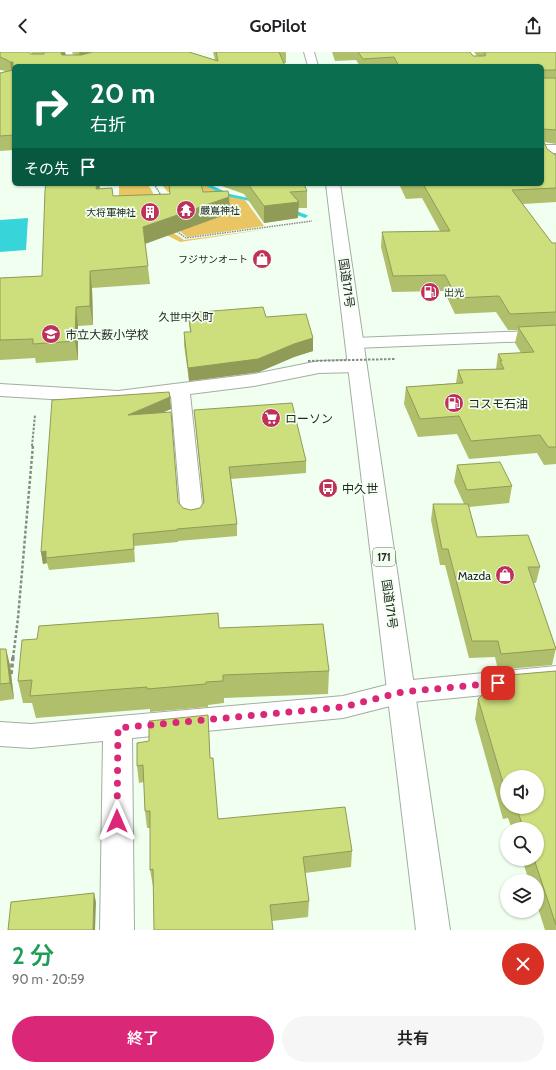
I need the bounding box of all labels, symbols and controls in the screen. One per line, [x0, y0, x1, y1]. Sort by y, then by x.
icon: back [12, 15, 34, 37]
text: GoPilot [250, 15, 306, 37]
icon: share [522, 15, 544, 37]
text: 20 m [90, 76, 155, 110]
icon: right [24, 80, 76, 132]
text: 右折 [90, 114, 126, 136]
icon: arrive [77, 156, 99, 178]
text: その先 [24, 160, 69, 178]
temple icon: 嚴嶌神社 [175, 199, 197, 221]
building icon: 大将軍神社 [139, 201, 161, 223]
place label: 嚴嶌神社 [200, 204, 240, 217]
place label: 大将軍神社 [86, 206, 136, 219]
shop icon: フジサンオート [251, 248, 273, 270]
place label: フジサンオート [178, 253, 248, 266]
street label: 国道171号 [336, 257, 358, 309]
fuel station icon: 出光 [419, 281, 441, 303]
place label: 出光 [444, 286, 464, 299]
district label: 久世中久町 [159, 310, 214, 324]
school or university icon: 市立大薮小学校 [40, 323, 62, 345]
place label: 市立大薮小学校 [65, 327, 149, 342]
fuel station icon: コスモ石油 [443, 392, 465, 414]
place label: コスモ石油 [468, 396, 528, 411]
supermarket icon: ローソン [260, 407, 282, 429]
place label: ローソン [285, 411, 333, 426]
bus stop icon: 中久世 [317, 477, 339, 499]
place label: 中久世 [342, 481, 378, 496]
road number: 171 [373, 548, 395, 566]
shop icon: Mazda [494, 564, 516, 586]
place label: Mazda [458, 568, 491, 583]
street label: 国道171号 [379, 578, 401, 630]
pin [481, 666, 515, 700]
icon: arrive [487, 672, 509, 694]
map controls [500, 770, 544, 918]
button: sound [500, 770, 544, 814]
position arrow [96, 800, 138, 842]
button: search [500, 822, 544, 866]
button: layers [500, 874, 544, 918]
text: 2 分 [12, 941, 54, 970]
button: close [502, 943, 544, 985]
text: 90 m · 20:59 [12, 971, 85, 987]
button: 終了 [12, 1016, 274, 1062]
button: 共有 [282, 1016, 544, 1062]

